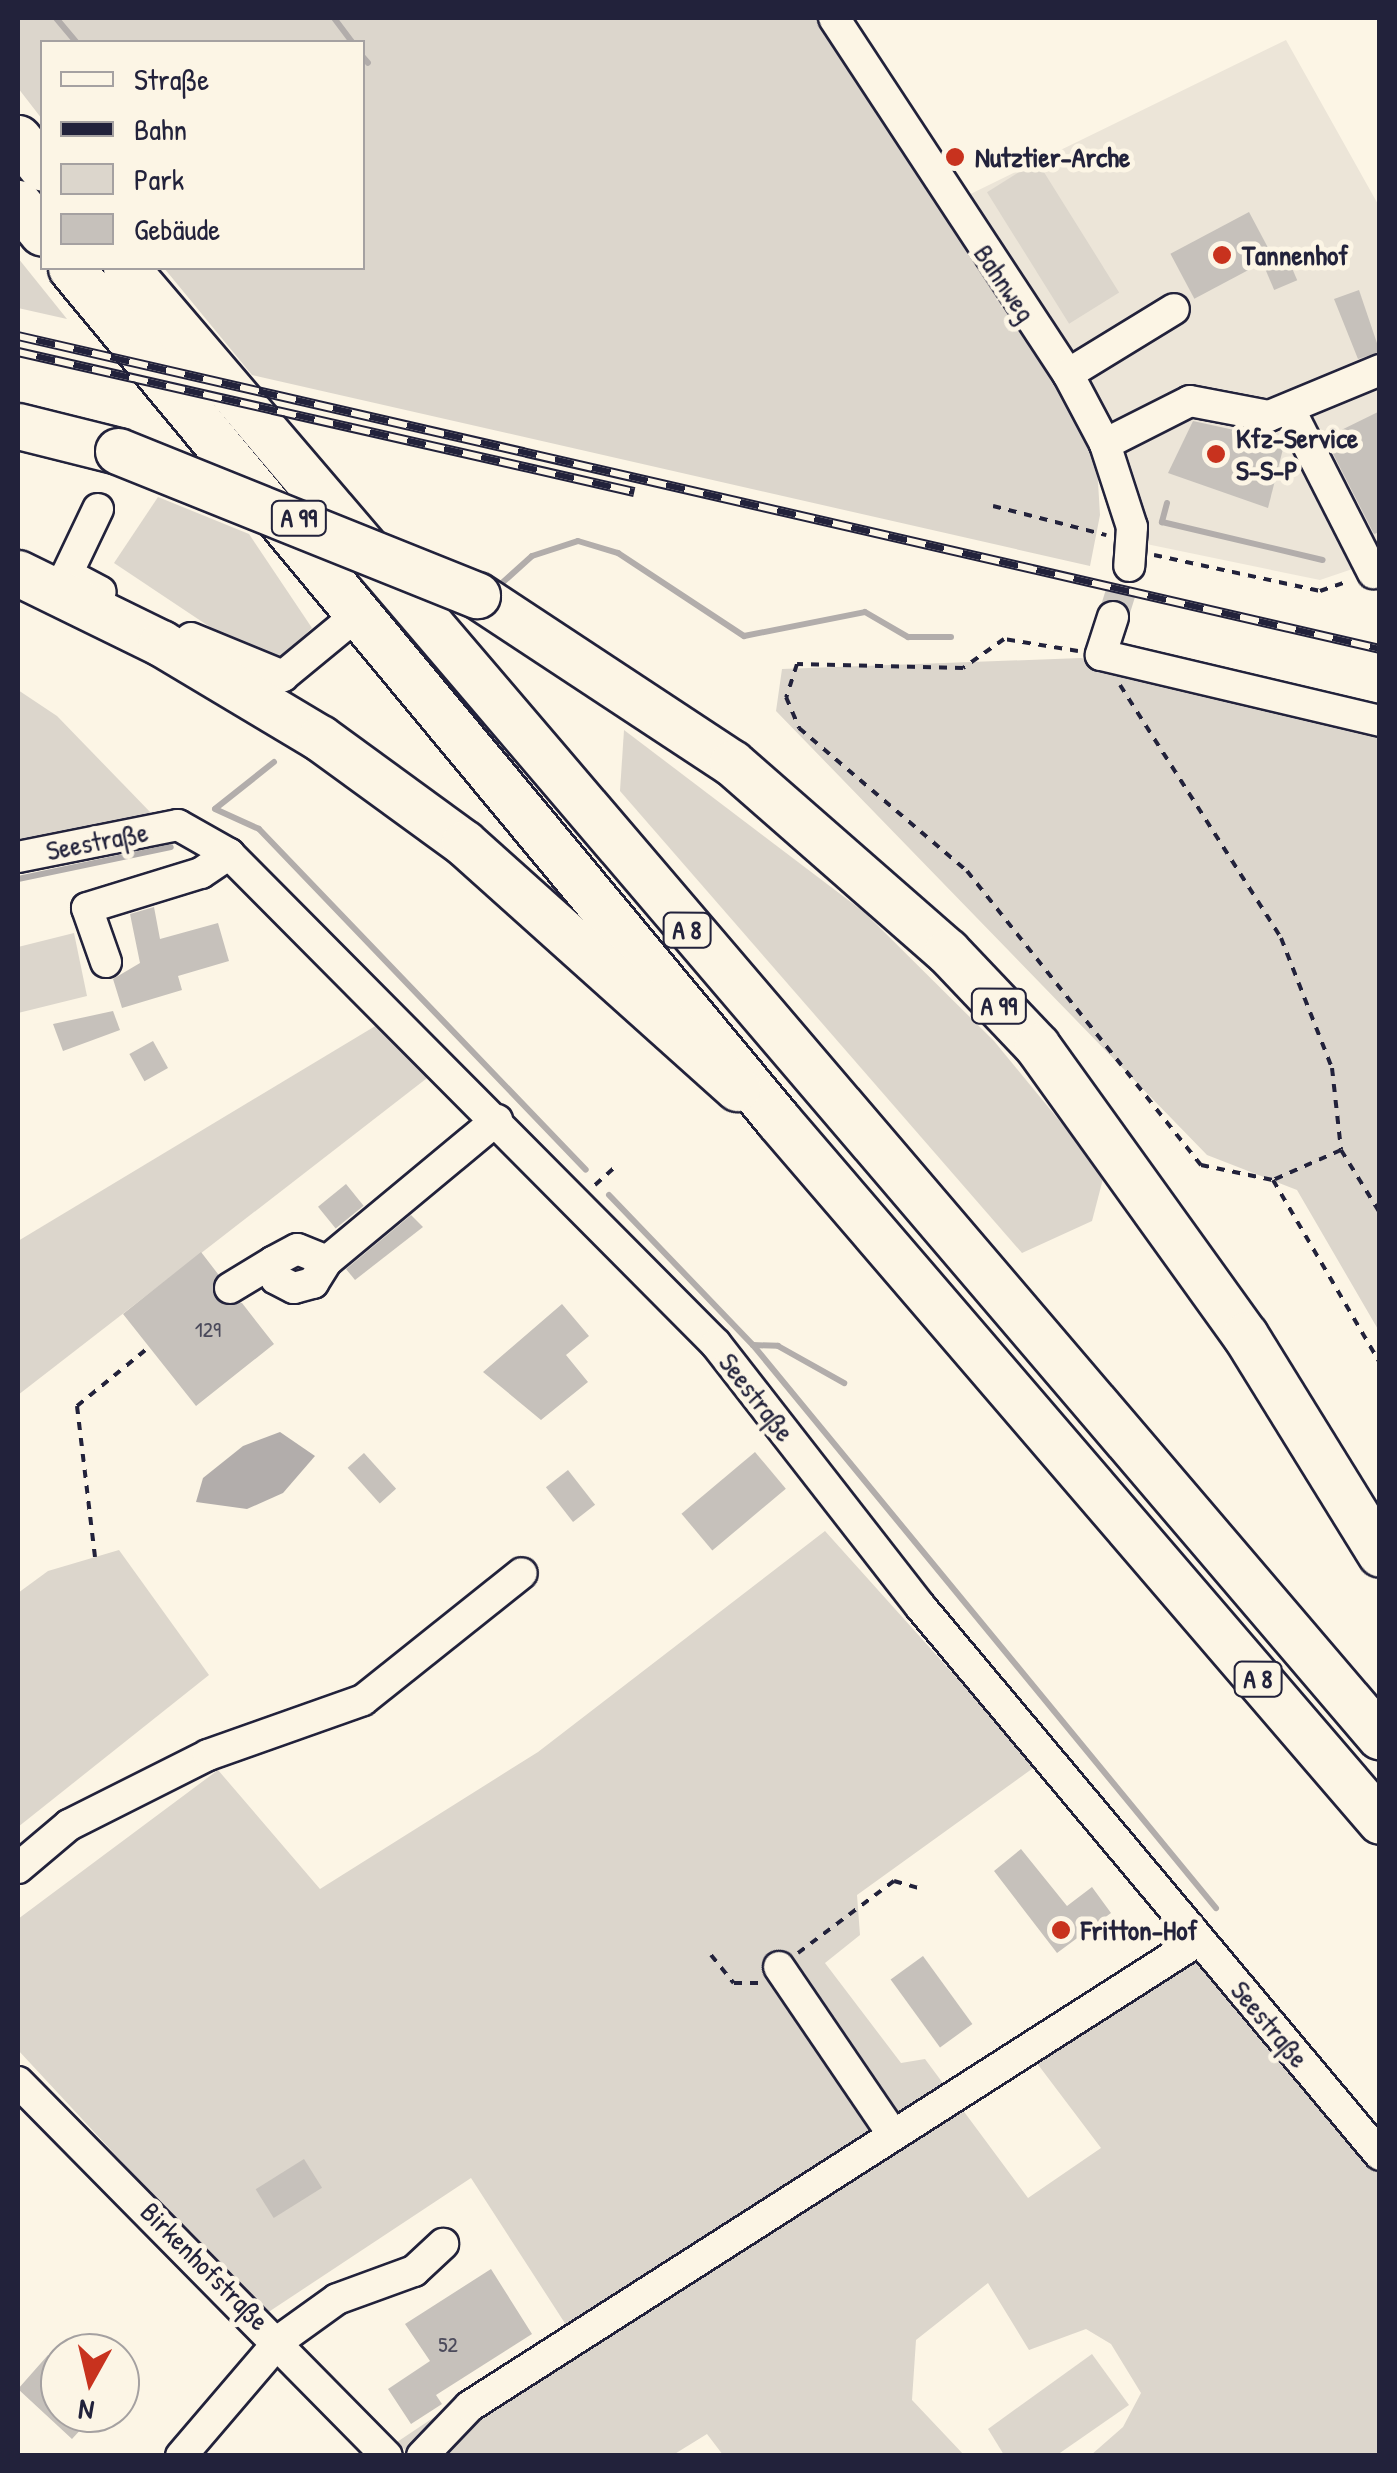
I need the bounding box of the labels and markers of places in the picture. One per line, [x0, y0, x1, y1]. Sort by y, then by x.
place label: Nutztier-Arche [975, 140, 1130, 174]
marker: Nutztier-Arche [944, 146, 966, 168]
place label: Tannenhof [1242, 238, 1348, 272]
marker: Tannenhof [1211, 244, 1233, 266]
place label: Kfz-Service S-S-P [1236, 421, 1358, 487]
marker: Kfz-Service S-S-P [1205, 443, 1227, 465]
place label: Fritton-Hof [1081, 1913, 1198, 1947]
marker: Fritton-Hof [1050, 1919, 1072, 1941]

